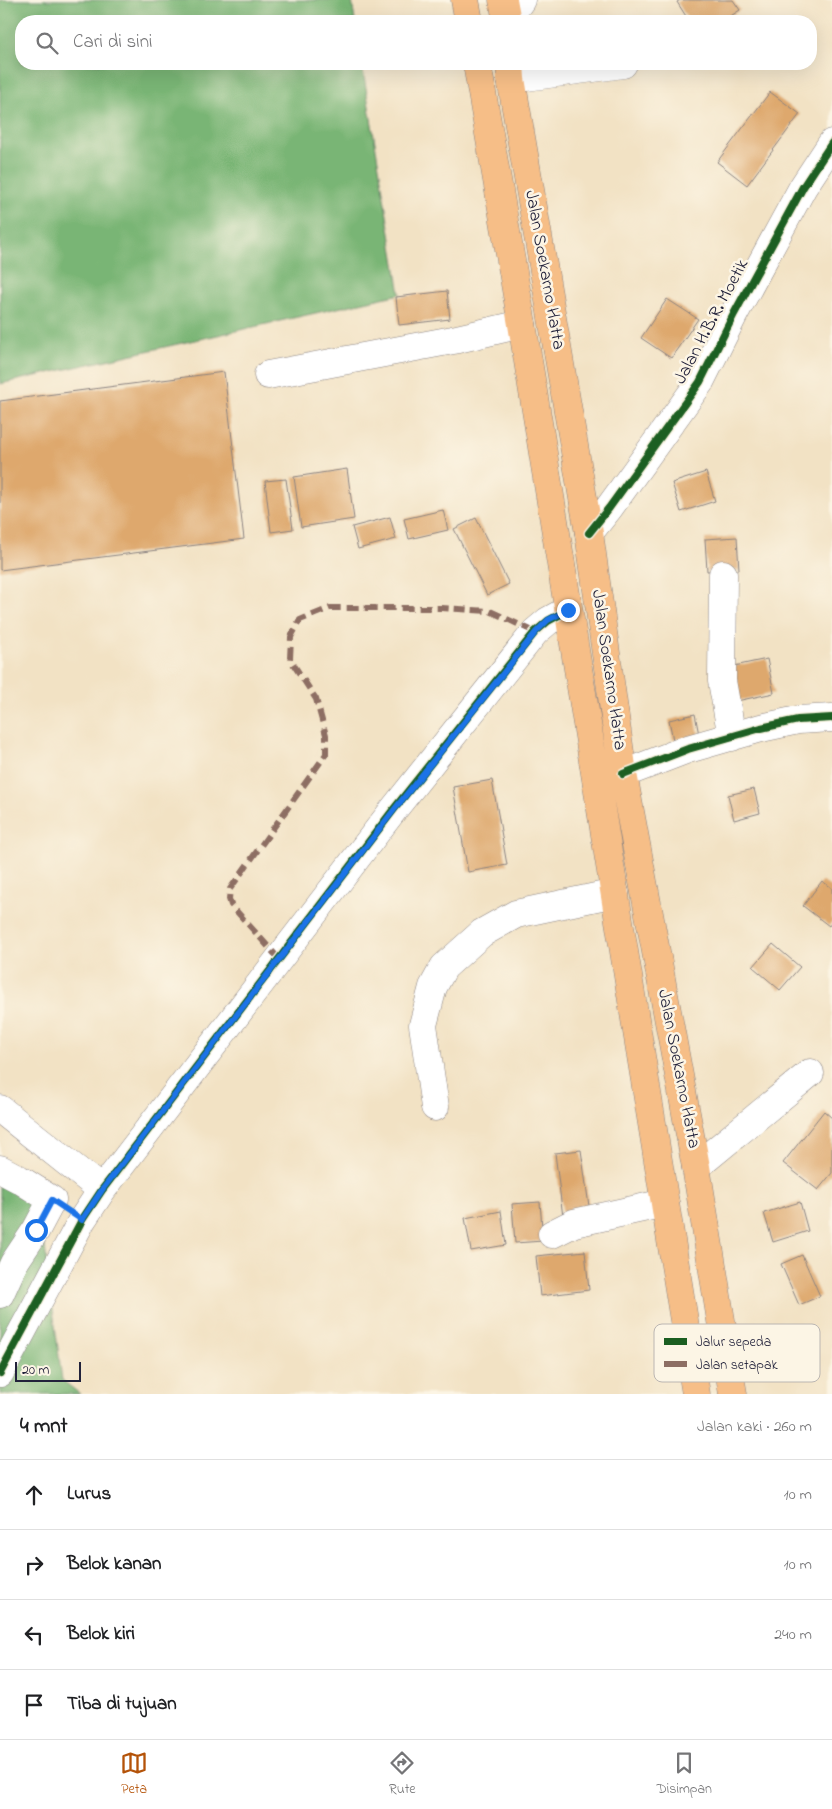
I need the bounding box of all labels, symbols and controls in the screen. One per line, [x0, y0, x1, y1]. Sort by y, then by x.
search box [15, 15, 817, 70]
icon: search [33, 29, 61, 57]
text: Cari di sini [73, 29, 152, 56]
street label: Jalan Soekarno Hatta [517, 188, 571, 352]
street label: Jalan H.B.R. Moetik [668, 255, 756, 389]
street label: Jalan Soekarno Hatta [584, 588, 632, 752]
route end [557, 599, 580, 622]
street label: Jalan Soekarno Hatta [650, 987, 706, 1151]
route start [25, 1219, 48, 1242]
legend [654, 1324, 820, 1382]
text: Jalur sepeda [696, 1332, 771, 1353]
text: Jalan setapak [696, 1355, 779, 1376]
scale bar [15, 1359, 81, 1382]
text: 20 m [22, 1360, 49, 1381]
text: 4 mnt [20, 1412, 68, 1442]
text: Jalan kaki · 260 m [697, 1415, 812, 1439]
icon: ahead [20, 1481, 48, 1509]
text: Lurus [67, 1481, 111, 1508]
text: 10 m [784, 1483, 812, 1507]
icon: right [20, 1551, 48, 1579]
text: Belok kanan [67, 1551, 161, 1578]
text: 10 m [784, 1553, 812, 1577]
icon: left [20, 1621, 48, 1649]
text: Belok kiri [67, 1621, 135, 1648]
text: 240 m [774, 1623, 812, 1647]
icon: arrive [20, 1691, 48, 1719]
text: Tiba di tujuan [67, 1691, 177, 1718]
tab: Peta [120, 1749, 148, 1800]
tab: Rute [388, 1749, 416, 1800]
tab: Disimpan [657, 1749, 712, 1800]

